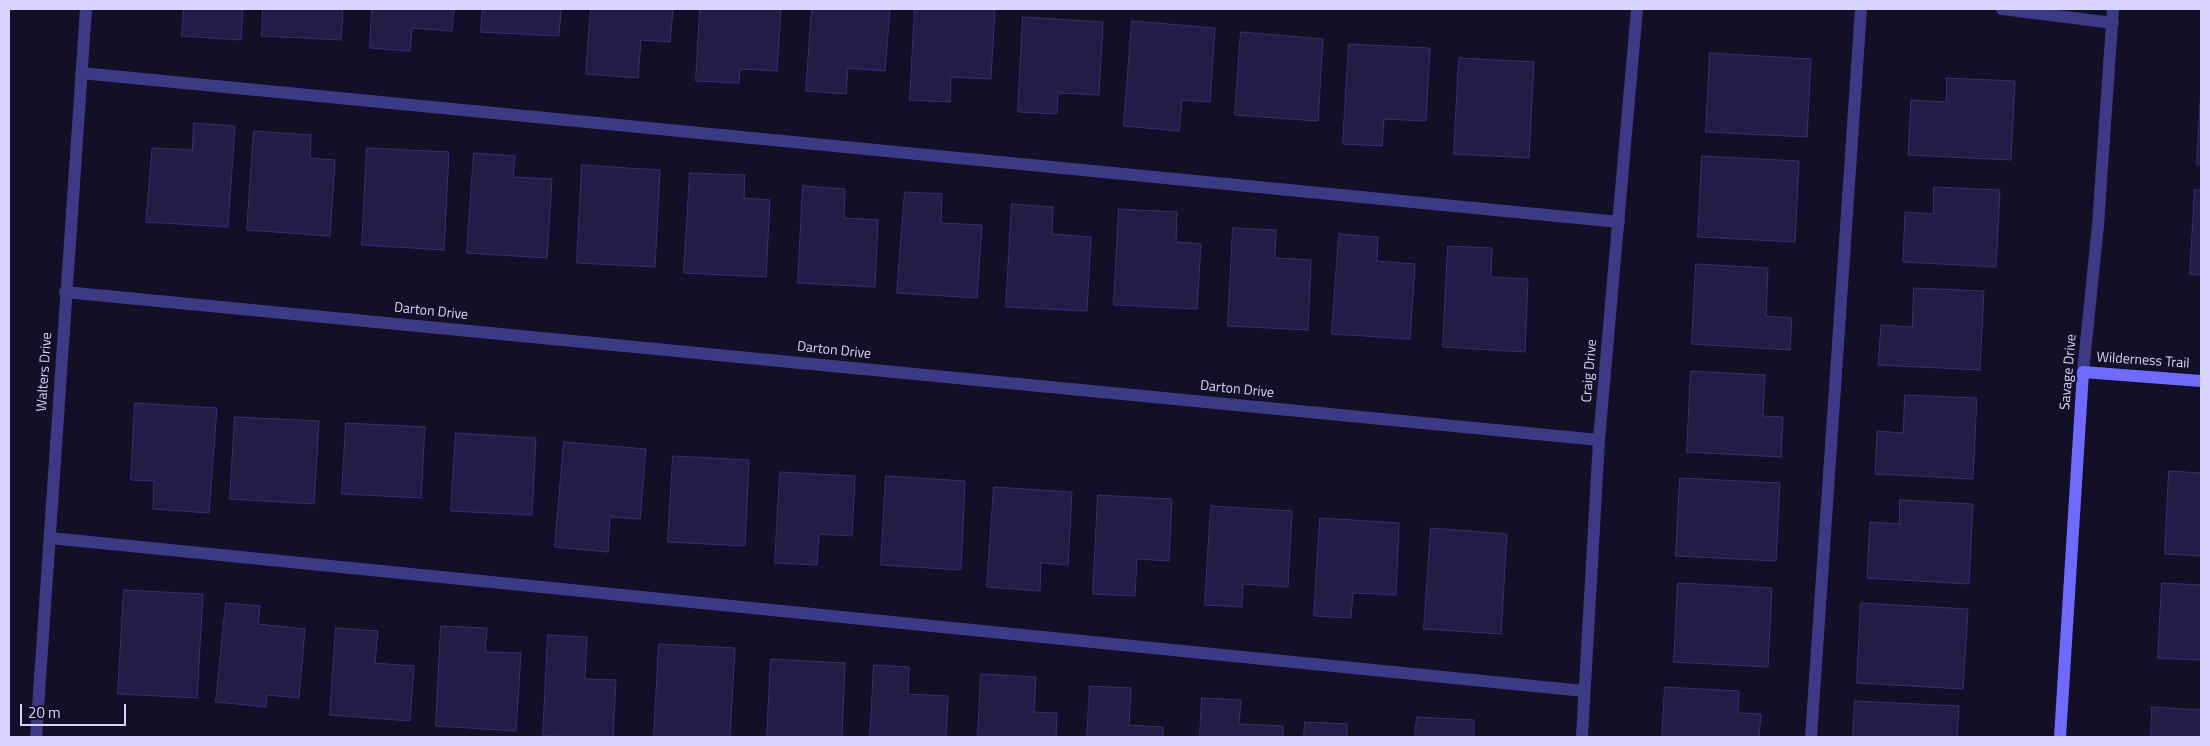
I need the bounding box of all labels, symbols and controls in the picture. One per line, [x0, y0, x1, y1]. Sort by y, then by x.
street label: Darton Drive [393, 300, 469, 324]
street label: Walters Drive [34, 332, 56, 412]
street label: Savage Drive [2057, 333, 2081, 411]
street label: Darton Drive [796, 339, 872, 363]
street label: Craig Drive [1579, 339, 1601, 403]
street label: Wilderness Trail [2096, 349, 2190, 373]
street label: Darton Drive [1199, 378, 1275, 402]
scale bar [22, 694, 129, 726]
text: 20 m [28, 701, 61, 724]

